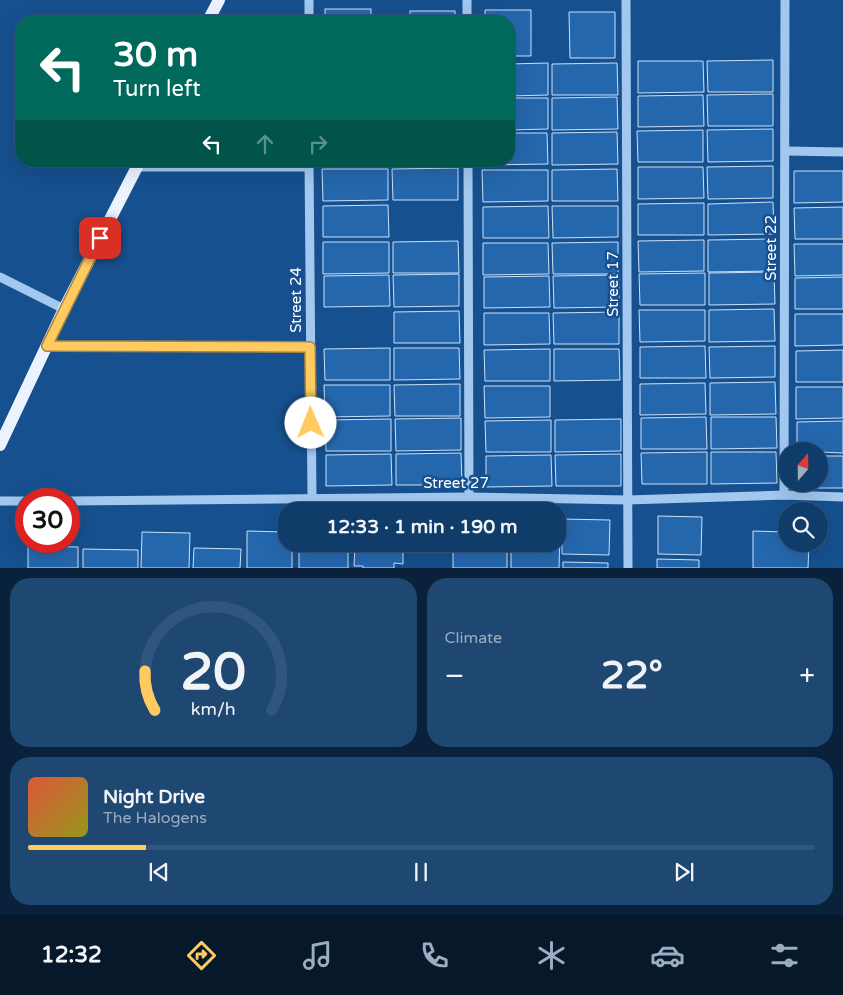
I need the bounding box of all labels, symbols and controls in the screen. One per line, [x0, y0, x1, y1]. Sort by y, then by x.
text: 30 m [113, 34, 198, 76]
icon: left [30, 35, 95, 100]
text: Turn left [113, 76, 201, 102]
icon: left [198, 130, 226, 158]
icon: ahead [251, 130, 279, 158]
icon: right [304, 130, 332, 158]
street label: Street 22 [762, 215, 780, 281]
pin [79, 217, 121, 259]
icon: arrive [86, 224, 114, 252]
street label: Street 17 [604, 251, 622, 317]
street label: Street 24 [287, 267, 305, 333]
position arrow [284, 396, 336, 448]
north arrow [778, 442, 828, 492]
map controls [778, 442, 828, 552]
street label: Street 27 [423, 474, 489, 492]
speed limit sign: 30 [15, 488, 80, 553]
button: search [778, 502, 828, 552]
text: 12:33 · 1 min · 190 m [326, 516, 518, 538]
text: Climate [445, 628, 502, 648]
text: 20 [181, 641, 246, 704]
text: 22° [601, 653, 663, 699]
text: − [445, 659, 464, 693]
text: + [799, 659, 815, 693]
text: km/h [191, 699, 236, 720]
text: Night Drive [103, 786, 205, 808]
text: The Halogens [103, 808, 207, 828]
icon: previous [145, 858, 173, 886]
icon: pause [407, 858, 435, 886]
icon: next [670, 858, 698, 886]
icon: directions [184, 938, 219, 973]
icon: music [300, 938, 335, 973]
icon: phone [417, 938, 452, 973]
icon: climate [534, 938, 569, 973]
icon: car [650, 938, 685, 973]
icon: filters [767, 938, 802, 973]
text: 12:32 [41, 942, 102, 968]

